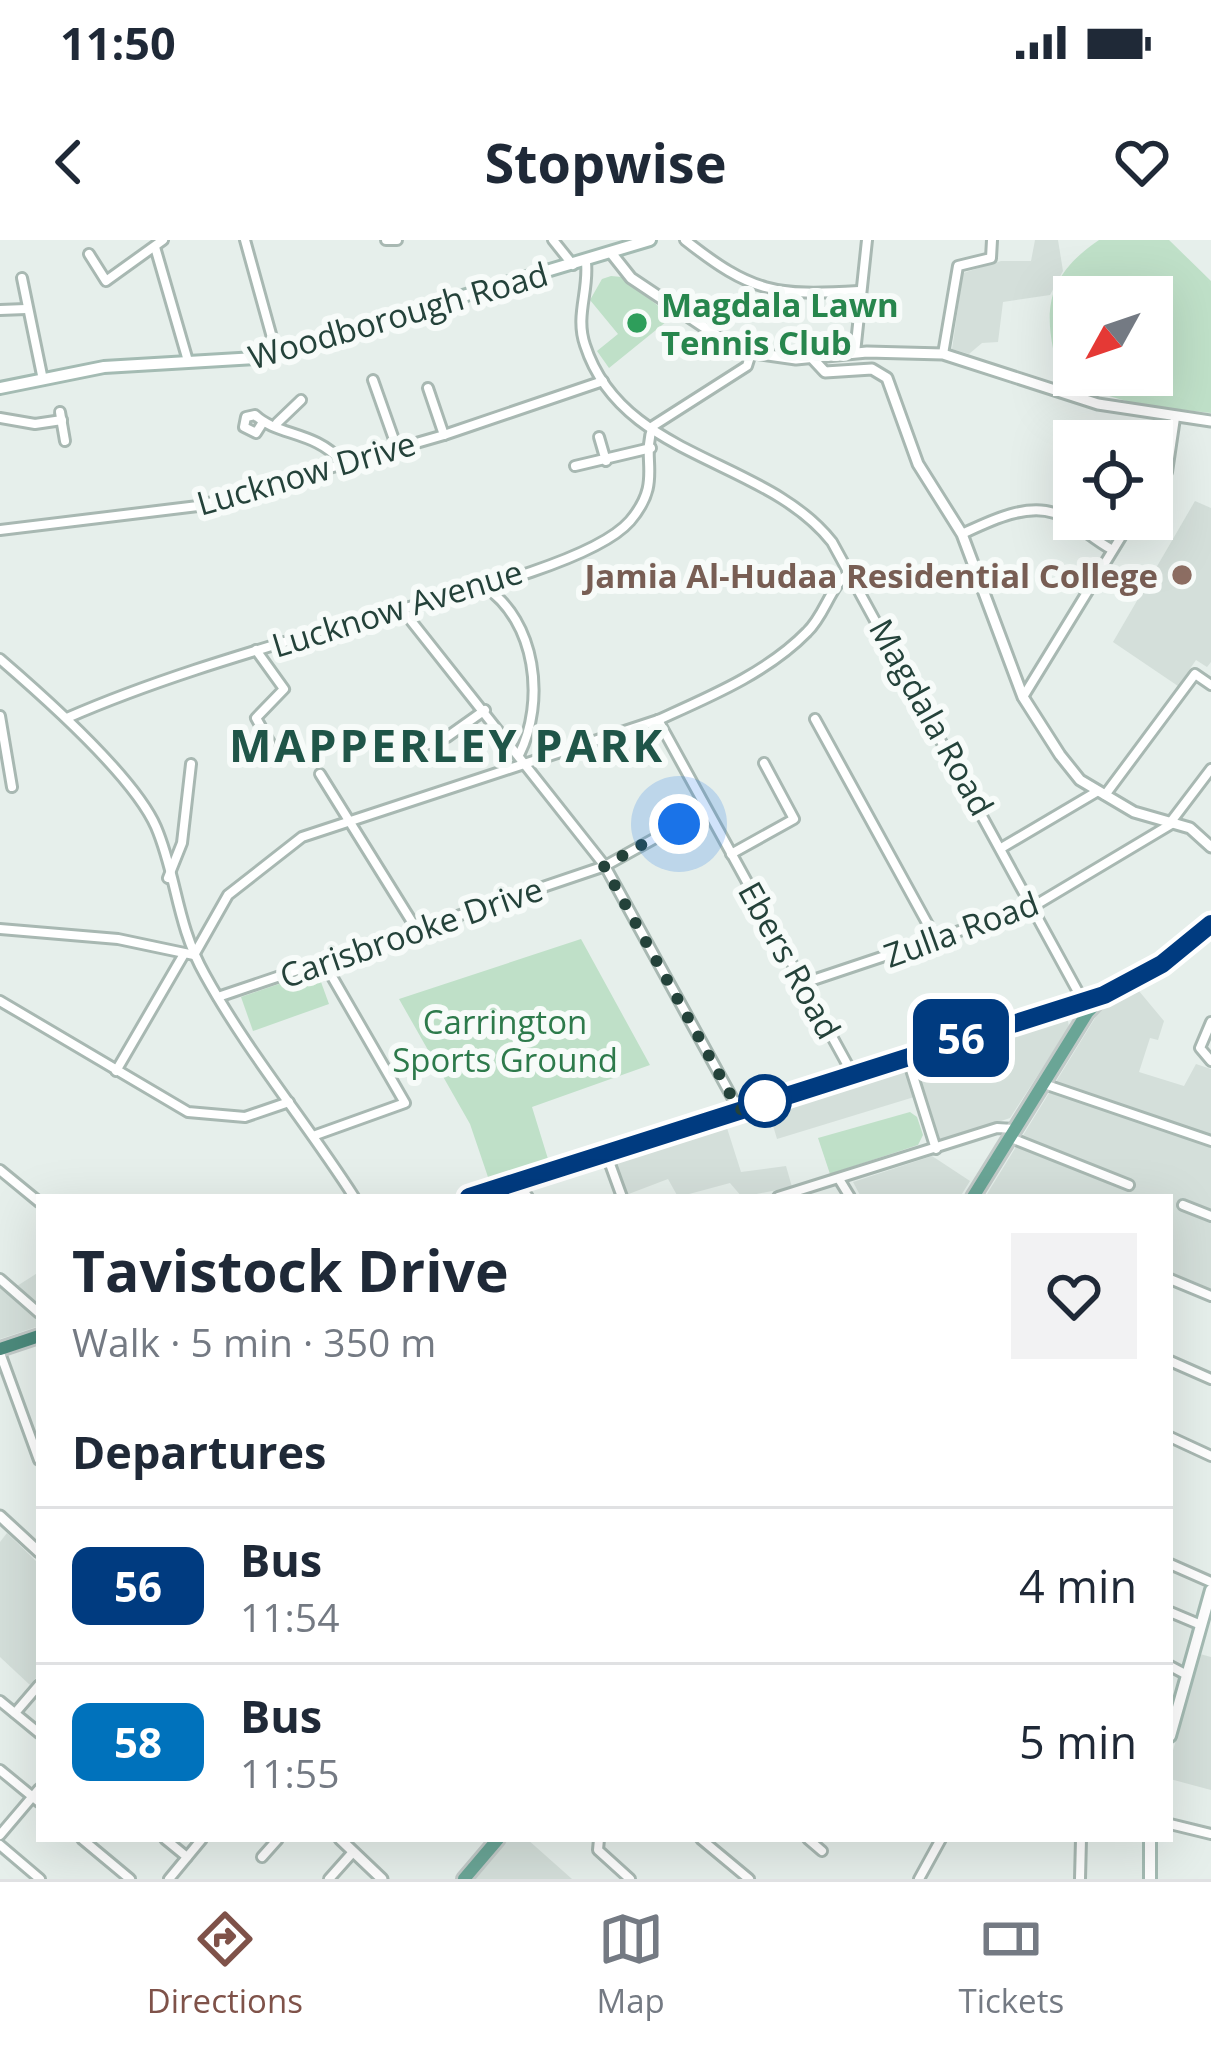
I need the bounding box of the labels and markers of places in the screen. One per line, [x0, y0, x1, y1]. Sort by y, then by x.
place label: Magdala Lawn Tennis Club [661, 282, 899, 365]
marker: Magdala Lawn Tennis Club [624, 310, 650, 336]
place label: Jamia Al-Hudaa Residential College [581, 553, 1158, 598]
marker: Jamia Al-Hudaa Residential College [1169, 562, 1195, 588]
unlabelled marker [740, 1076, 790, 1126]

